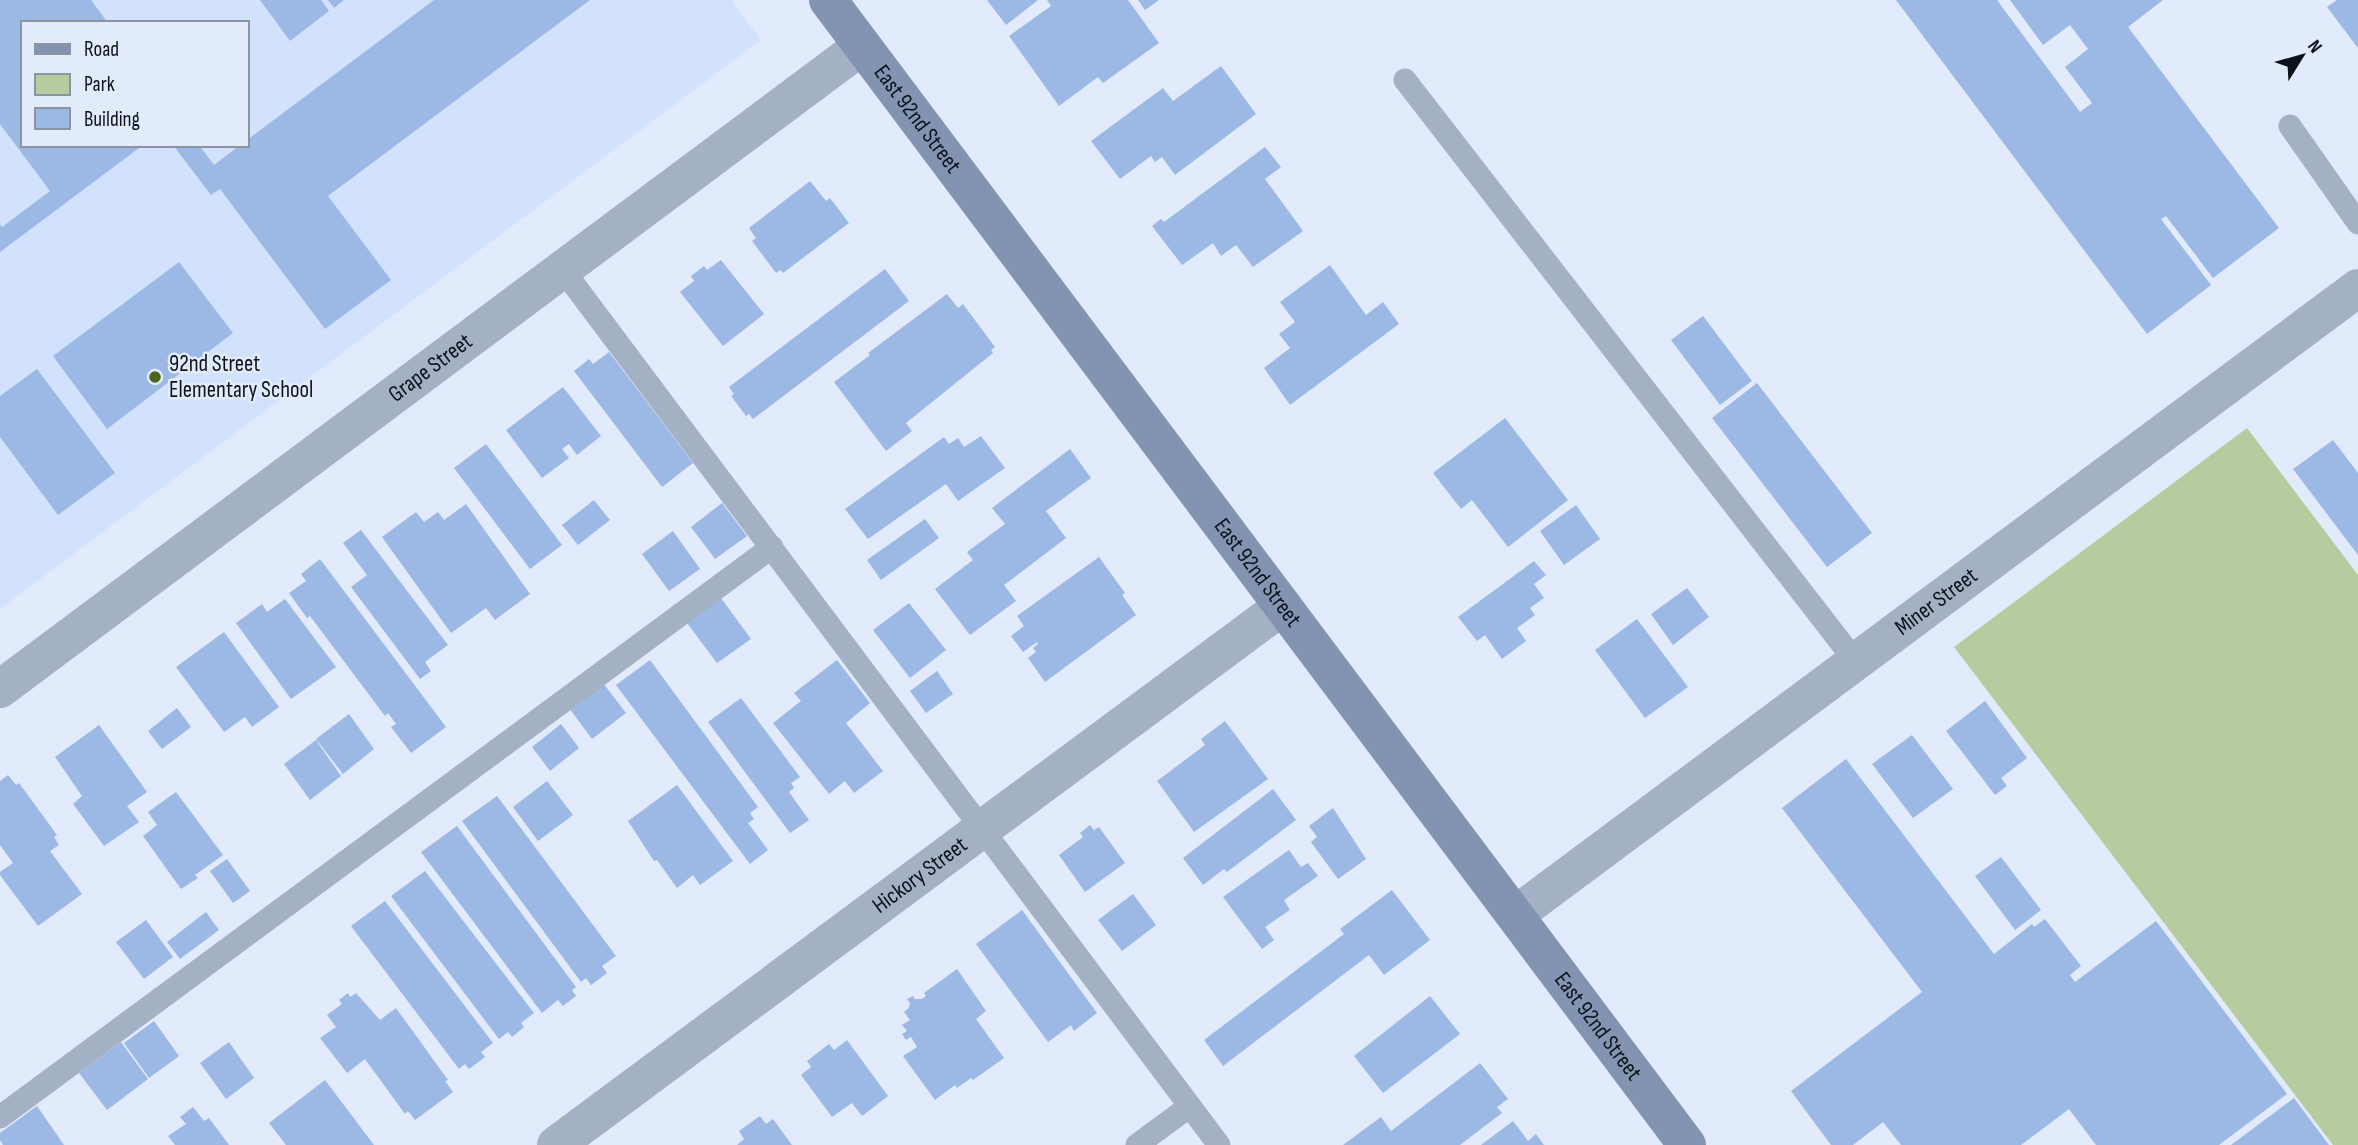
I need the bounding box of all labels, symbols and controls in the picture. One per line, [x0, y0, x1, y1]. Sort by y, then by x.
legend [21, 21, 248, 147]
north arrow [2267, 21, 2337, 91]
text: N [2302, 36, 2327, 58]
text: Road [84, 37, 119, 62]
street label: East 92nd Street [868, 59, 967, 179]
text: Park [84, 72, 115, 97]
text: Building [84, 107, 140, 132]
street label: Grape Street [383, 328, 478, 408]
place label: 92nd Street Elementary School [169, 350, 313, 404]
marker: 92nd Street Elementary School [147, 369, 163, 385]
street label: East 92nd Street [1208, 513, 1307, 632]
street label: Miner Street [1889, 562, 1983, 642]
street label: Hickory Street [867, 831, 973, 920]
street label: East 92nd Street [1548, 967, 1648, 1086]

